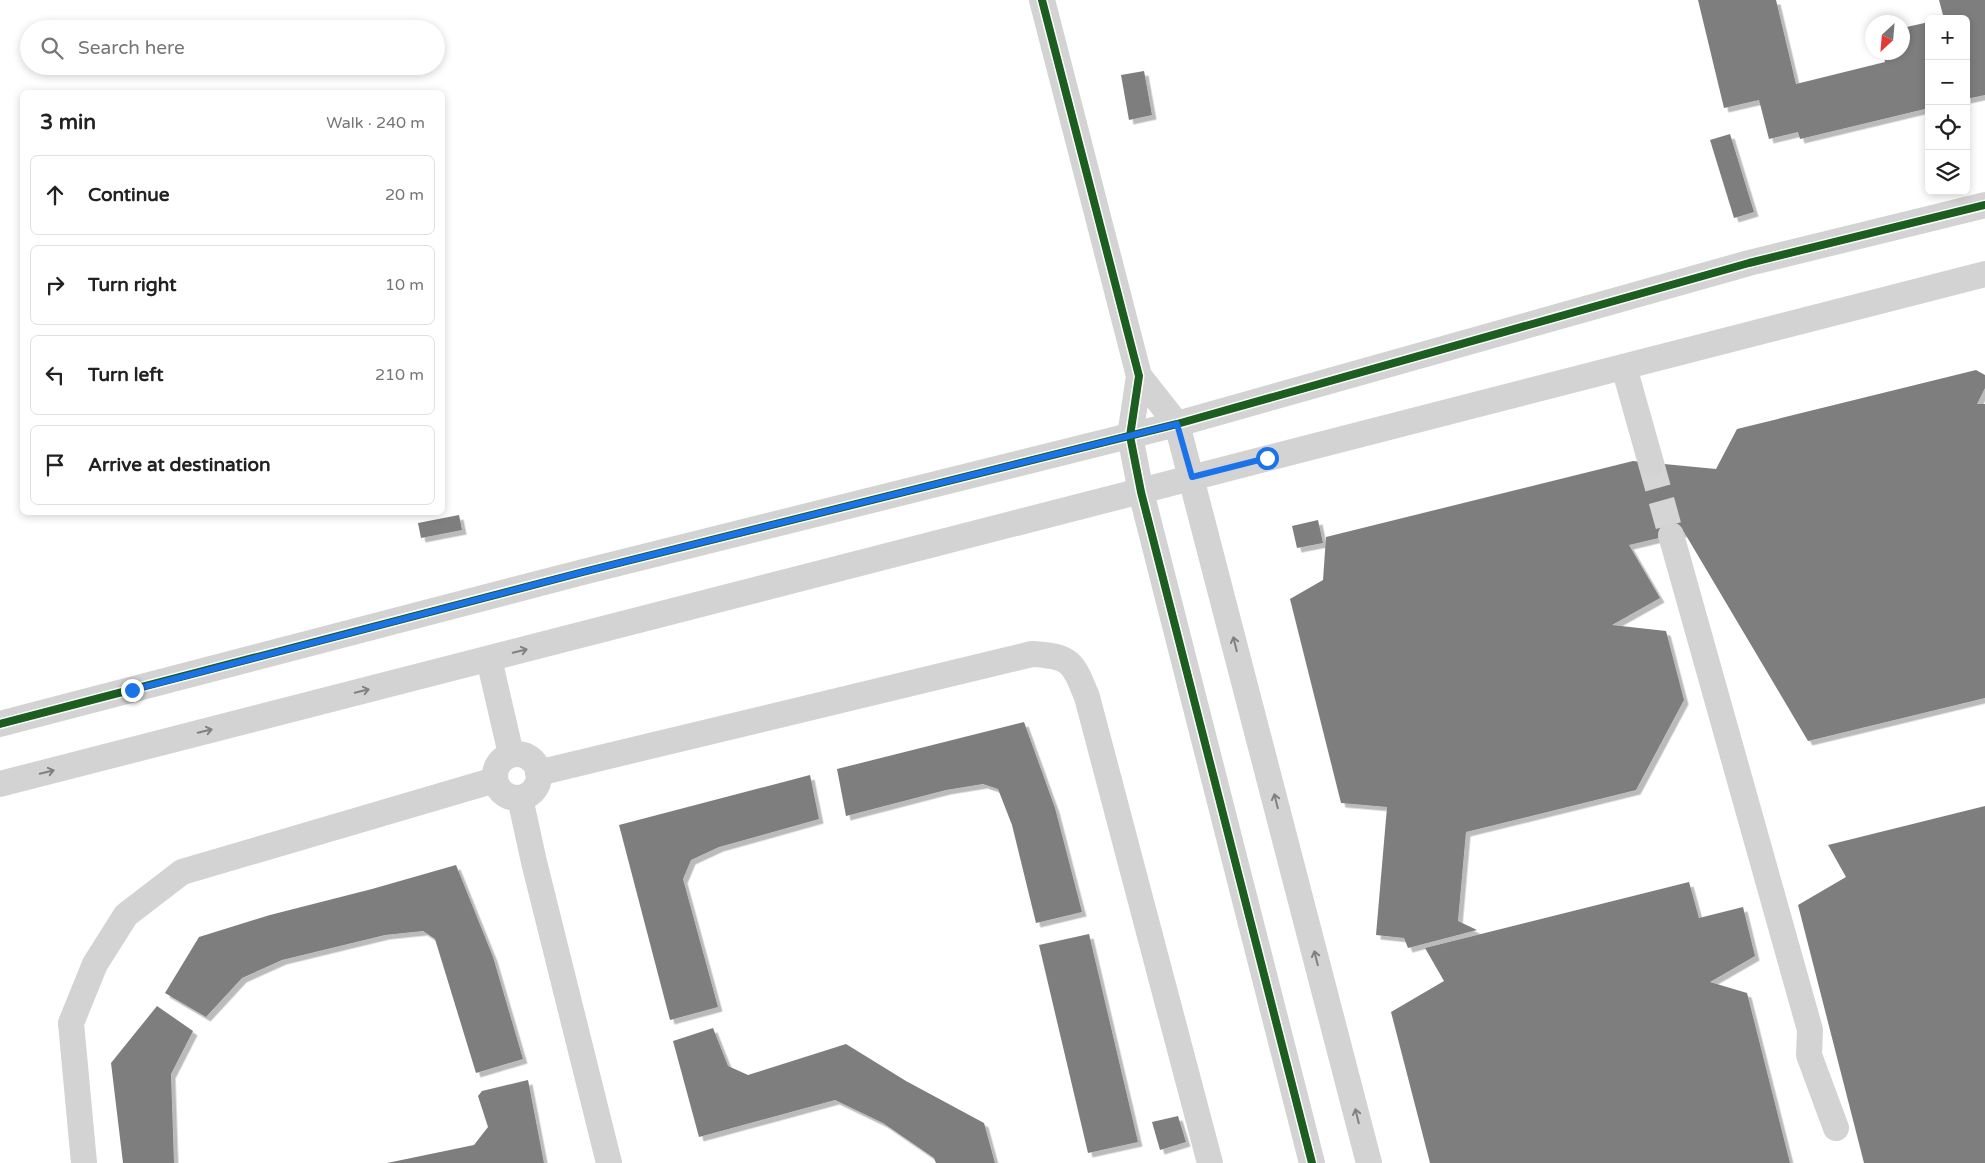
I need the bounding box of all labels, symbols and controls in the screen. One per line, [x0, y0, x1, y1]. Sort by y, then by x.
north arrow [1865, 15, 1910, 60]
map controls [1925, 15, 1970, 195]
button: + [1925, 15, 1970, 60]
search box [20, 20, 445, 75]
icon: search [38, 34, 66, 62]
text: Search here [78, 37, 185, 59]
button: − [1925, 60, 1970, 105]
button: locate [1925, 105, 1970, 150]
text: 3 min [40, 110, 96, 135]
text: Walk · 240 m [326, 113, 425, 133]
button: layers [1925, 150, 1970, 195]
icon: ahead [41, 181, 69, 209]
text: Continue [88, 184, 170, 206]
text: 20 m [385, 185, 424, 205]
icon: right [41, 271, 69, 299]
text: Turn right [88, 274, 176, 296]
text: 10 m [385, 275, 424, 295]
icon: left [41, 361, 69, 389]
text: Turn left [88, 364, 164, 386]
text: 210 m [375, 365, 424, 385]
route start [1256, 447, 1279, 470]
icon: arrive [41, 451, 69, 479]
text: Arrive at destination [88, 454, 271, 476]
one-way arrow [1230, 636, 1239, 652]
one-way arrow [511, 646, 527, 655]
route end [121, 679, 144, 702]
one-way arrow [354, 686, 370, 695]
one-way arrow [196, 726, 212, 736]
one-way arrow [39, 767, 55, 776]
one-way arrow [1271, 794, 1280, 810]
one-way arrow [1311, 951, 1321, 967]
one-way arrow [1352, 1108, 1361, 1124]

